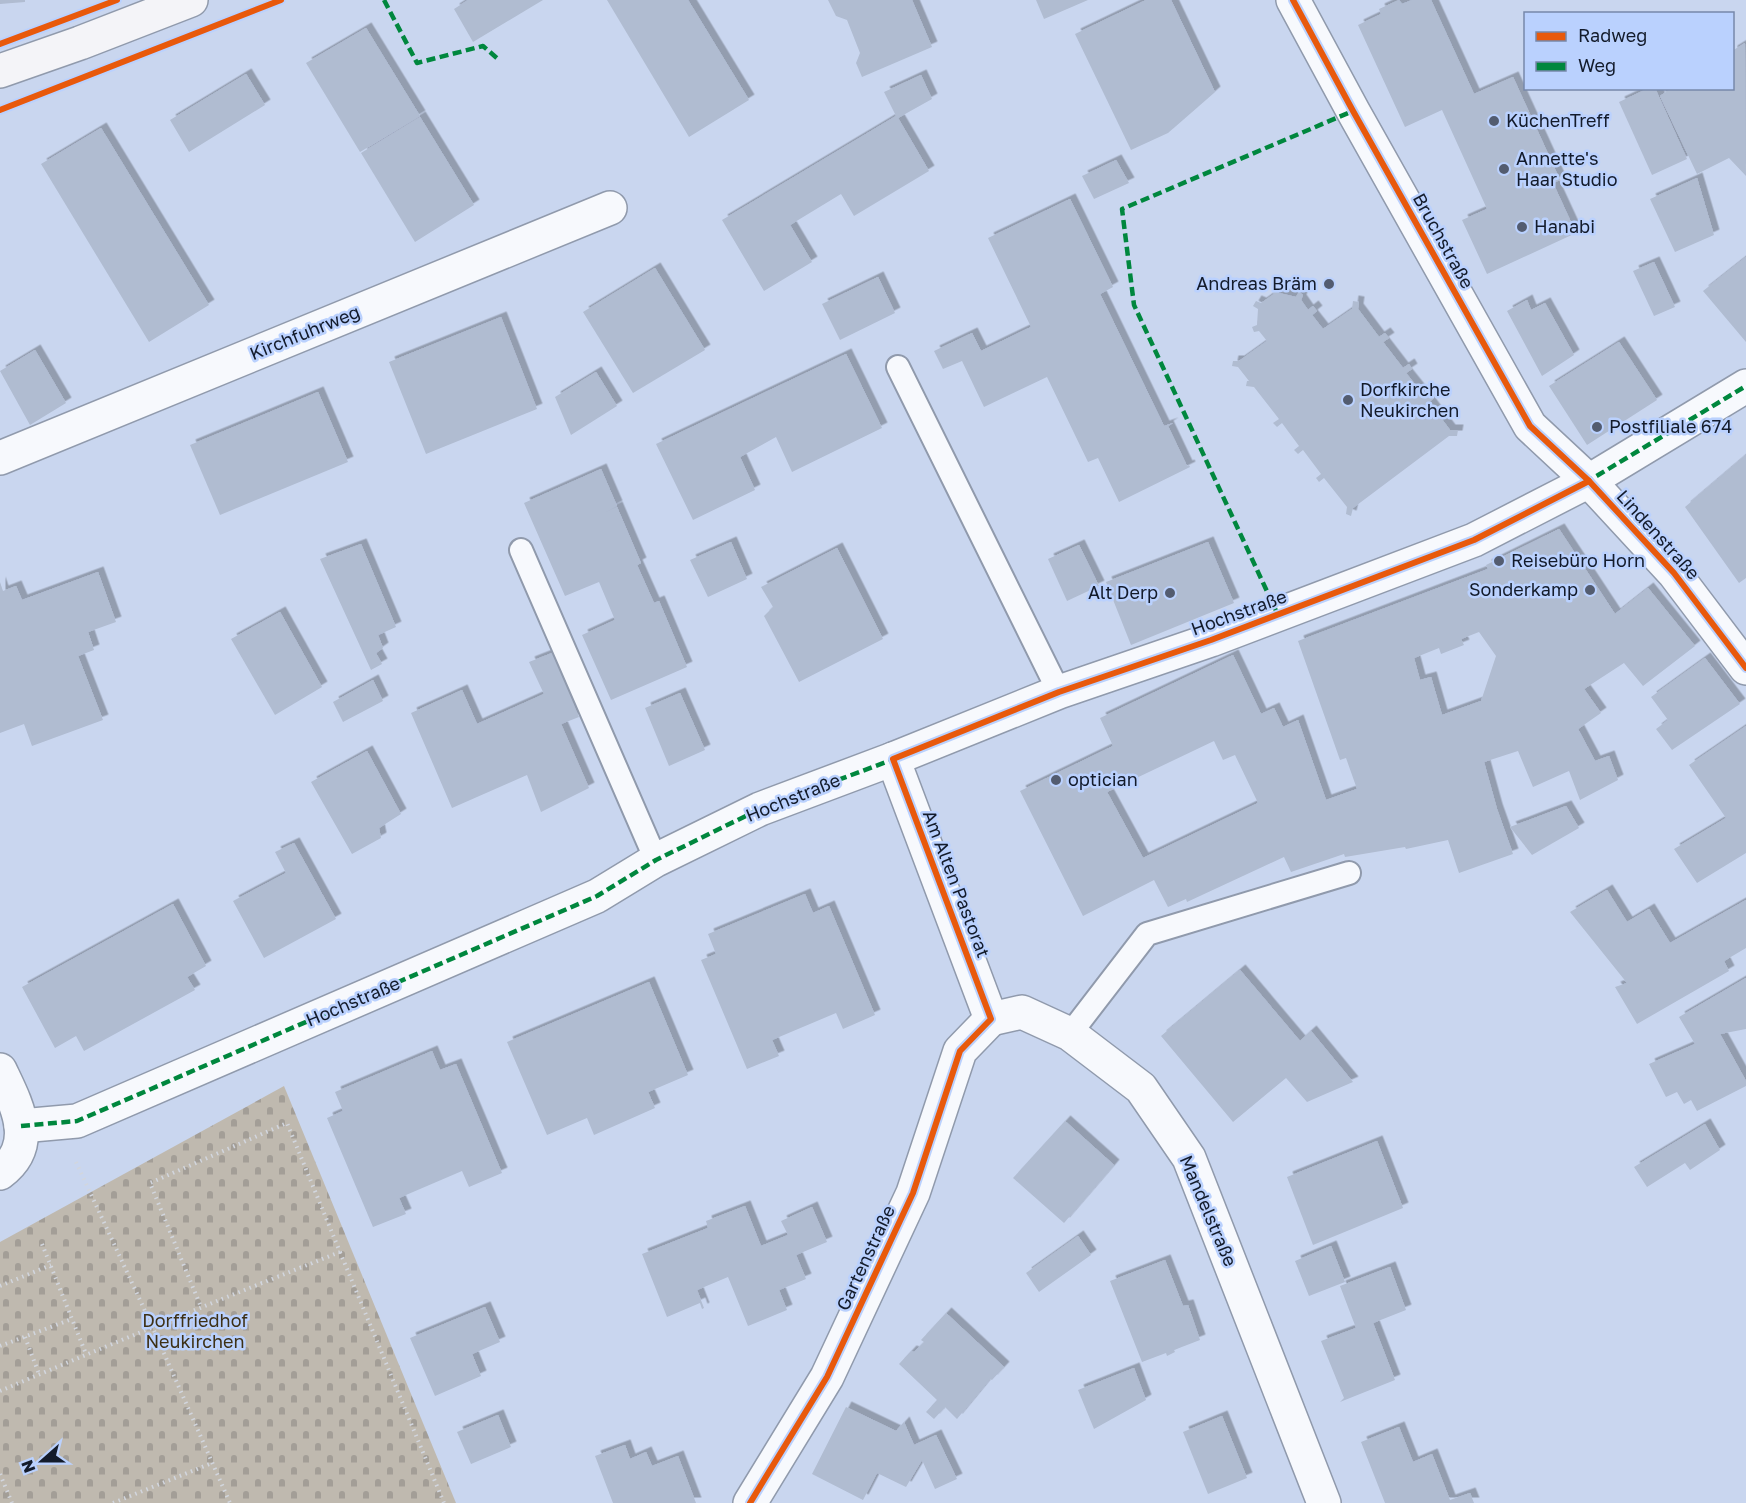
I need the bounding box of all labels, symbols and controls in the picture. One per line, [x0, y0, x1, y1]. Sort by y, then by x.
legend [1524, 12, 1734, 90]
text: Radweg [1578, 24, 1647, 46]
text: Weg [1578, 54, 1616, 76]
place label: KüchenTreff [1506, 109, 1610, 131]
marker: KüchenTreff [1487, 114, 1501, 128]
place label: Annette's Haar Studio [1516, 147, 1617, 190]
marker: Annette's Haar Studio [1497, 162, 1511, 176]
street label: Bruchstraße [1409, 189, 1479, 292]
place label: Hanabi [1534, 215, 1595, 237]
marker: Hanabi [1515, 220, 1529, 234]
place label: Andreas Bräm [1196, 272, 1317, 294]
marker: Andreas Bräm [1322, 277, 1336, 291]
street label: Kirchfuhrweg [246, 300, 363, 364]
place label: Dorfkirche Neukirchen [1360, 378, 1459, 421]
marker: Dorfkirche Neukirchen [1341, 393, 1355, 407]
place label: Postfiliale 674 [1609, 415, 1732, 437]
marker: Postfiliale 674 [1590, 420, 1604, 434]
street label: Lindenstraße [1613, 485, 1705, 584]
place label: Reisebüro Horn [1511, 549, 1645, 571]
marker: Reisebüro Horn [1492, 554, 1506, 568]
place label: Sonderkamp [1469, 578, 1578, 600]
place label: Alt Derp [1088, 581, 1158, 603]
marker: Sonderkamp [1583, 583, 1597, 597]
street label: Hochstraße [1188, 585, 1289, 639]
marker: Alt Derp [1163, 586, 1177, 600]
street label: Hochstraße [742, 768, 843, 826]
place label: optician [1068, 768, 1138, 790]
marker: optician [1049, 773, 1063, 787]
street label: Am Alten Pastorat [919, 807, 995, 960]
street label: Hochstraße [302, 971, 403, 1031]
street label: Mandelstraße [1176, 1152, 1242, 1270]
street label: Gartenstraße [831, 1201, 899, 1314]
park label: Dorffriedhof Neukirchen [142, 1309, 248, 1352]
north arrow [12, 1431, 72, 1491]
text: N [16, 1457, 40, 1476]

